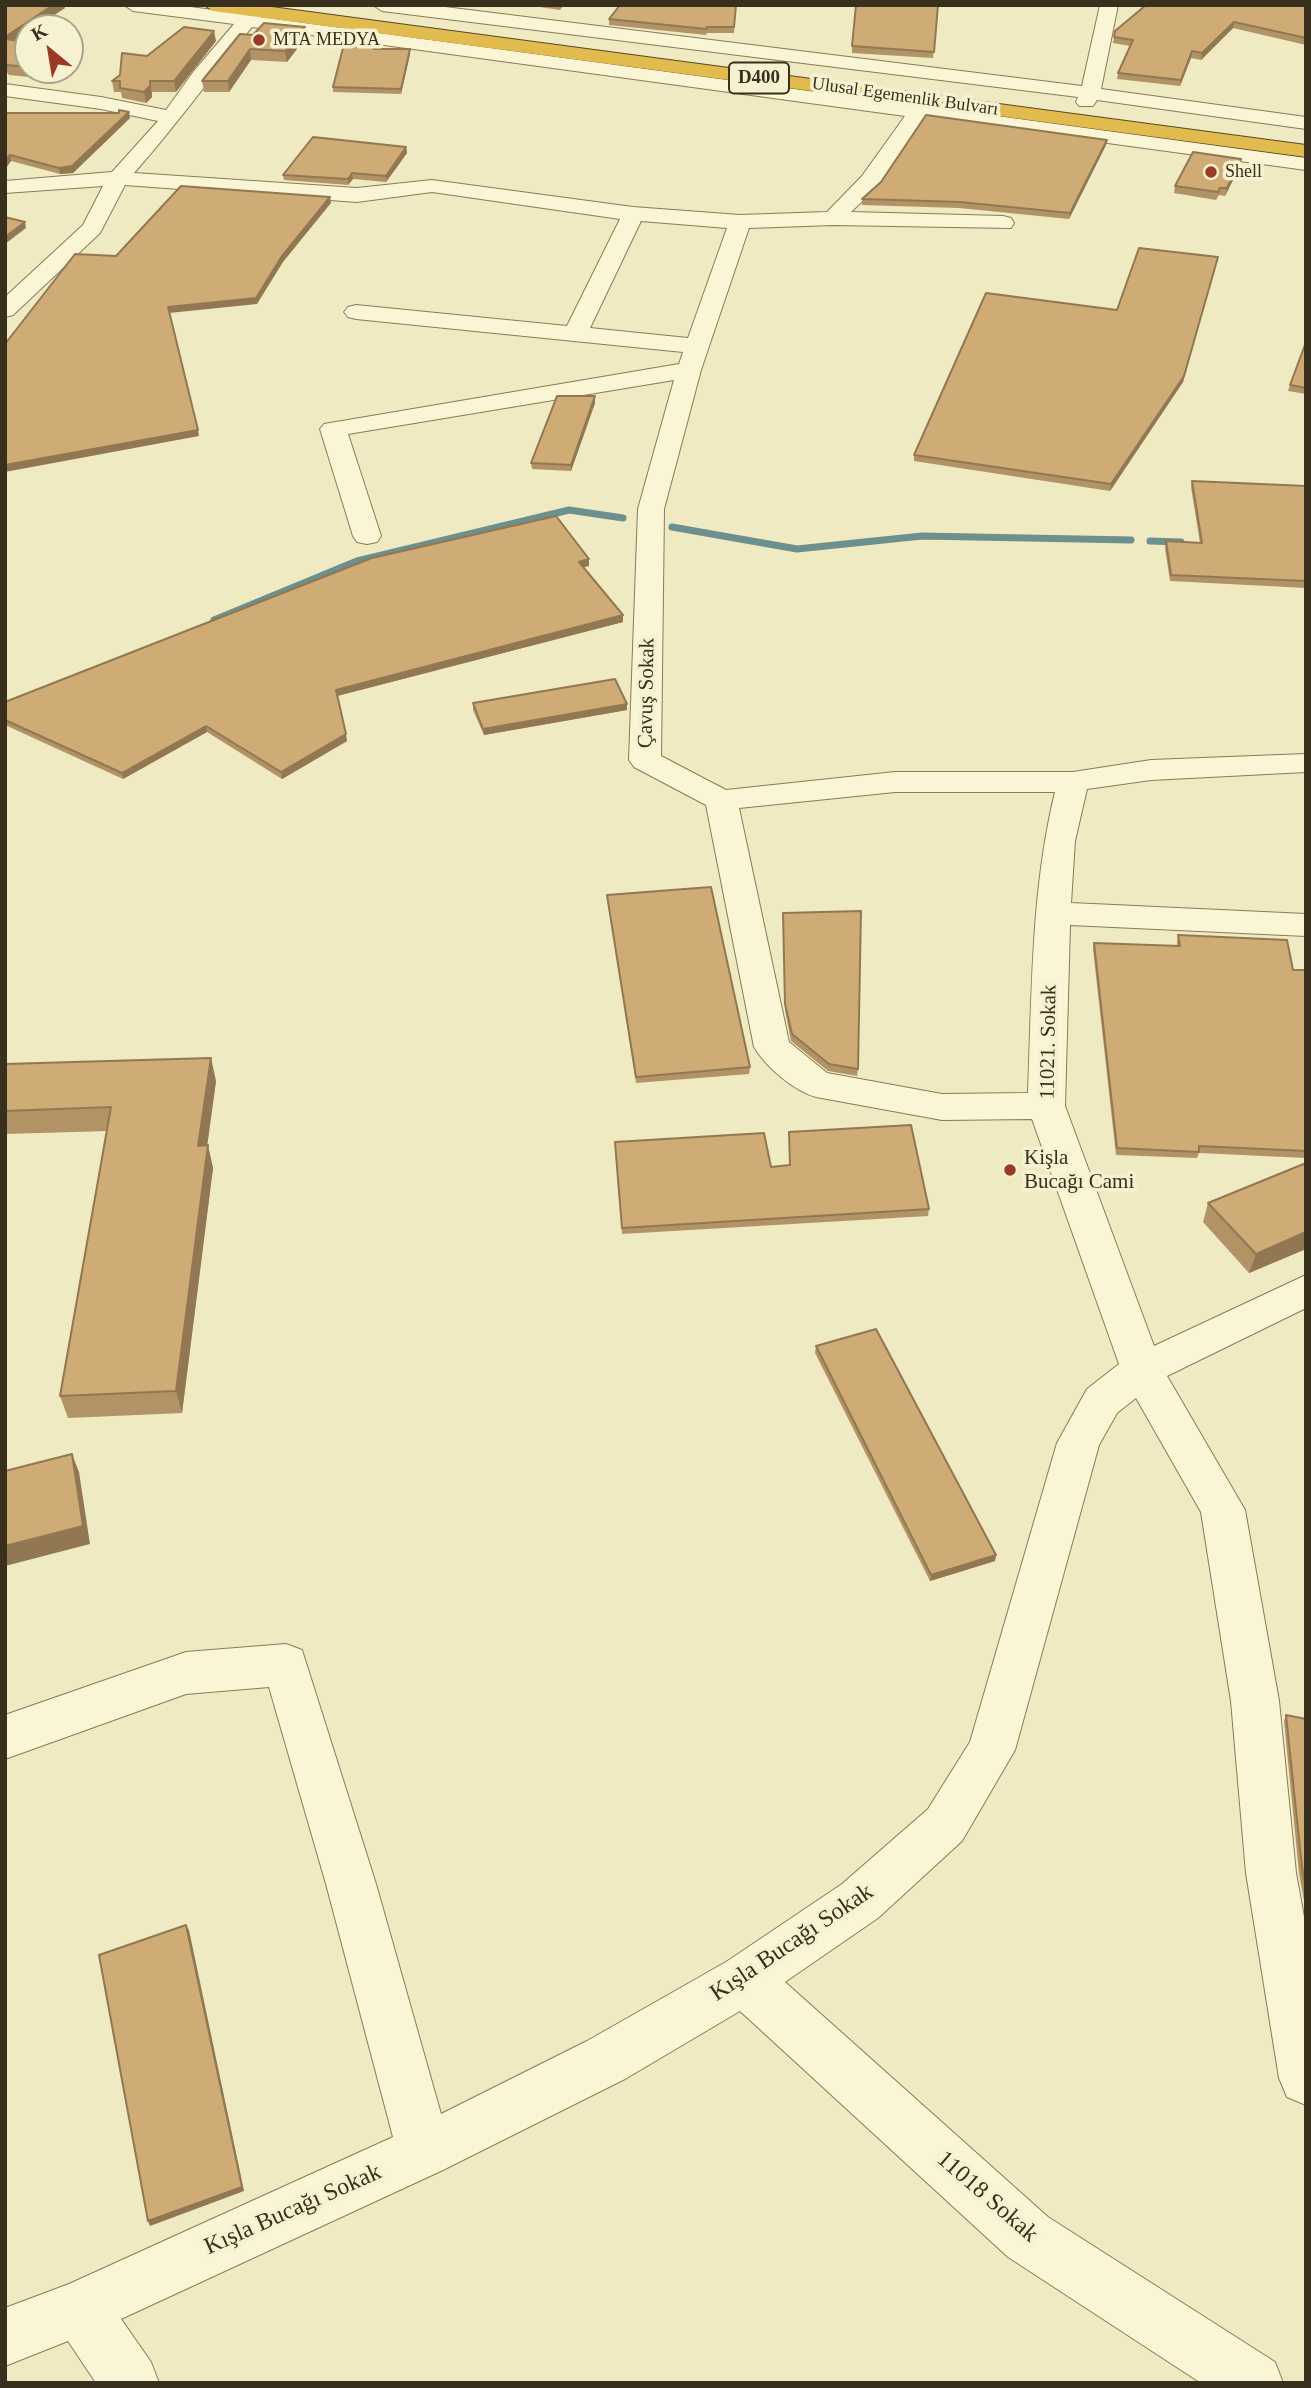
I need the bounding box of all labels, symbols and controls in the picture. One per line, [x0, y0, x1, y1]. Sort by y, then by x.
north arrow [14, 14, 84, 84]
text: K [28, 19, 51, 45]
place label: MTA MEDYA [273, 29, 380, 51]
marker: MTA MEDYA [251, 32, 267, 48]
road number: D400 [729, 62, 789, 94]
street label: Ulusal Egemenlik Bulvarı [810, 73, 1000, 121]
place label: Shell [1225, 161, 1262, 183]
marker: Shell [1203, 164, 1219, 180]
street label: Çavuş Sokak [633, 638, 661, 748]
street label: 11021. Sokak [1035, 984, 1063, 1100]
place label: Kişla Bucağı Cami [1024, 1145, 1134, 1195]
marker: Kişla Bucağı Cami [1002, 1162, 1018, 1178]
street label: Kışla Bucağı Sokak [705, 1878, 879, 2008]
street label: 11018 Sokak [930, 2145, 1044, 2249]
street label: Kışla Bucağı Sokak [200, 2158, 386, 2262]

